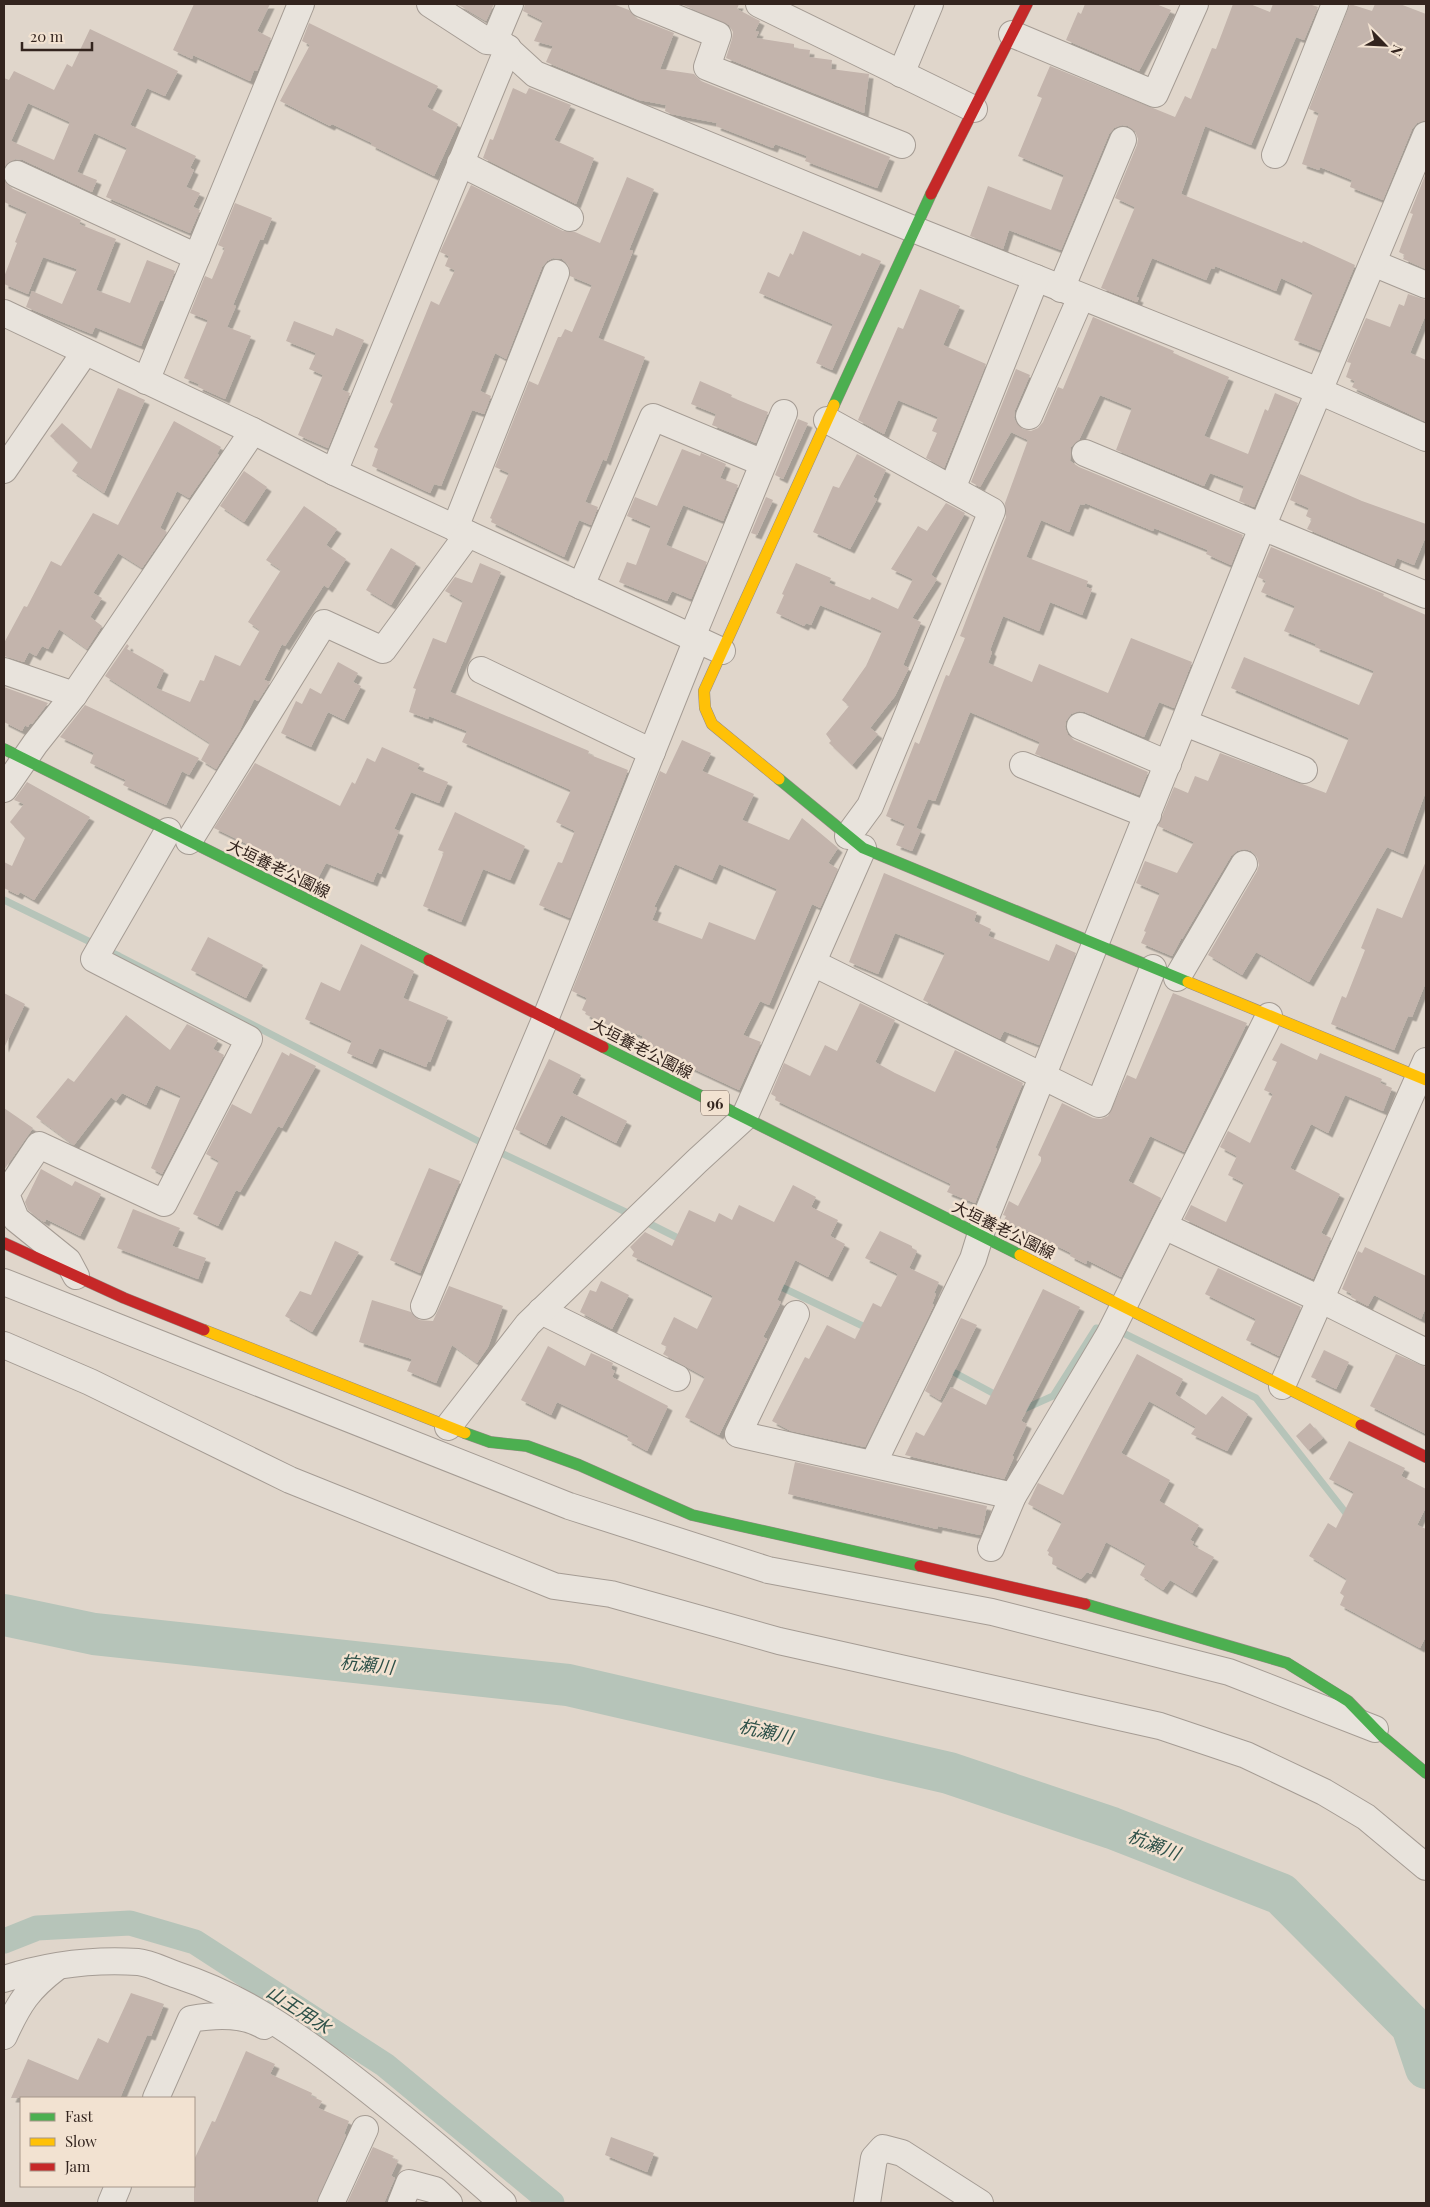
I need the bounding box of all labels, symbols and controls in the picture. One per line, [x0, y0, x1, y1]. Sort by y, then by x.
scale bar [22, 20, 92, 52]
north arrow [1360, 20, 1410, 70]
text: 20 m [30, 26, 64, 46]
text: N [1387, 42, 1408, 59]
street label: 大垣養老公園線 [224, 834, 334, 902]
street label: 大垣養老公園線 [587, 1013, 697, 1083]
road number: 96 [701, 1090, 729, 1116]
street label: 大垣養老公園線 [949, 1195, 1059, 1263]
water label: 杭瀬川 [339, 1649, 397, 1679]
water label: 杭瀬川 [737, 1713, 797, 1749]
water label: 杭瀬川 [1124, 1823, 1185, 1866]
water label: 山王用水 [262, 1979, 337, 2040]
legend [20, 2097, 195, 2187]
text: Fast [65, 2106, 94, 2126]
text: Slow [65, 2131, 97, 2151]
text: Jam [64, 2156, 91, 2176]

